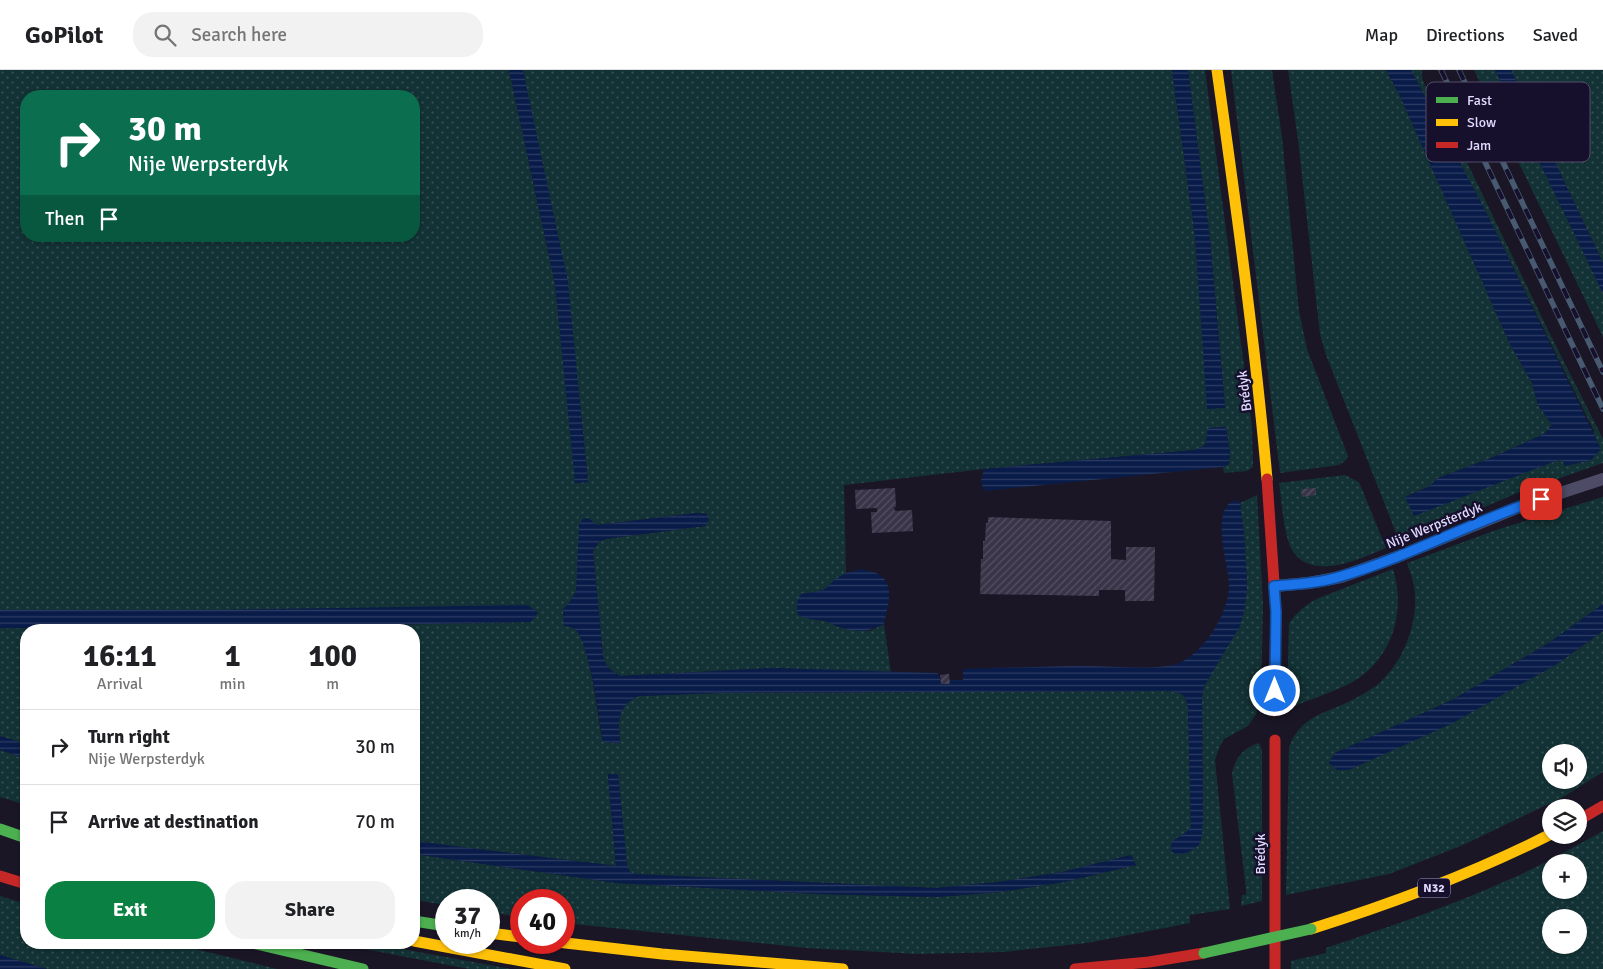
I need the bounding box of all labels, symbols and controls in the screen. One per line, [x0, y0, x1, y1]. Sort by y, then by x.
search box [133, 12, 483, 57]
text: GoPilot [25, 20, 103, 50]
icon: search [151, 21, 179, 49]
text: Search here [191, 23, 287, 47]
text: Map [1365, 24, 1398, 46]
text: Directions [1426, 24, 1505, 46]
text: Saved [1533, 24, 1578, 46]
legend [1426, 82, 1590, 162]
text: Fast [1467, 92, 1492, 109]
text: 30 m [128, 107, 202, 150]
icon: right [45, 110, 110, 175]
text: Slow [1467, 114, 1496, 131]
text: Jam [1467, 137, 1491, 154]
text: Nije Werpsterdyk [128, 150, 289, 177]
icon: arrive [95, 205, 123, 233]
text: Then [45, 207, 85, 231]
street label: Brédyk [1234, 369, 1255, 412]
pin [1520, 478, 1562, 520]
icon: arrive [1527, 485, 1555, 513]
street label: Nije Werpsterdyk [1384, 498, 1485, 552]
text: 16:11 [83, 638, 157, 675]
text: 1 [224, 638, 241, 675]
text: 100 [308, 638, 357, 675]
position arrow [1248, 664, 1300, 716]
text: Arrival [97, 674, 143, 694]
text: min [220, 674, 245, 694]
text: m [326, 674, 339, 694]
text: Turn right [88, 725, 170, 749]
icon: right [45, 733, 73, 761]
text: 30 m [355, 735, 395, 759]
map controls [1542, 744, 1587, 954]
button: sound [1542, 744, 1587, 789]
text: Nije Werpsterdyk [88, 749, 205, 769]
button: layers [1542, 799, 1587, 844]
icon: arrive [45, 808, 73, 836]
text: Arrive at destination [88, 810, 259, 834]
text: 70 m [355, 810, 395, 834]
street label: Brédyk [1252, 833, 1269, 875]
button: + [1542, 854, 1587, 899]
road number: N32 [1418, 878, 1450, 898]
button: Exit [45, 881, 215, 939]
button: Share [225, 881, 395, 939]
speed limit sign: 40 [510, 889, 575, 954]
text: 37 [454, 900, 481, 931]
button: − [1542, 909, 1587, 954]
text: km/h [454, 926, 481, 941]

